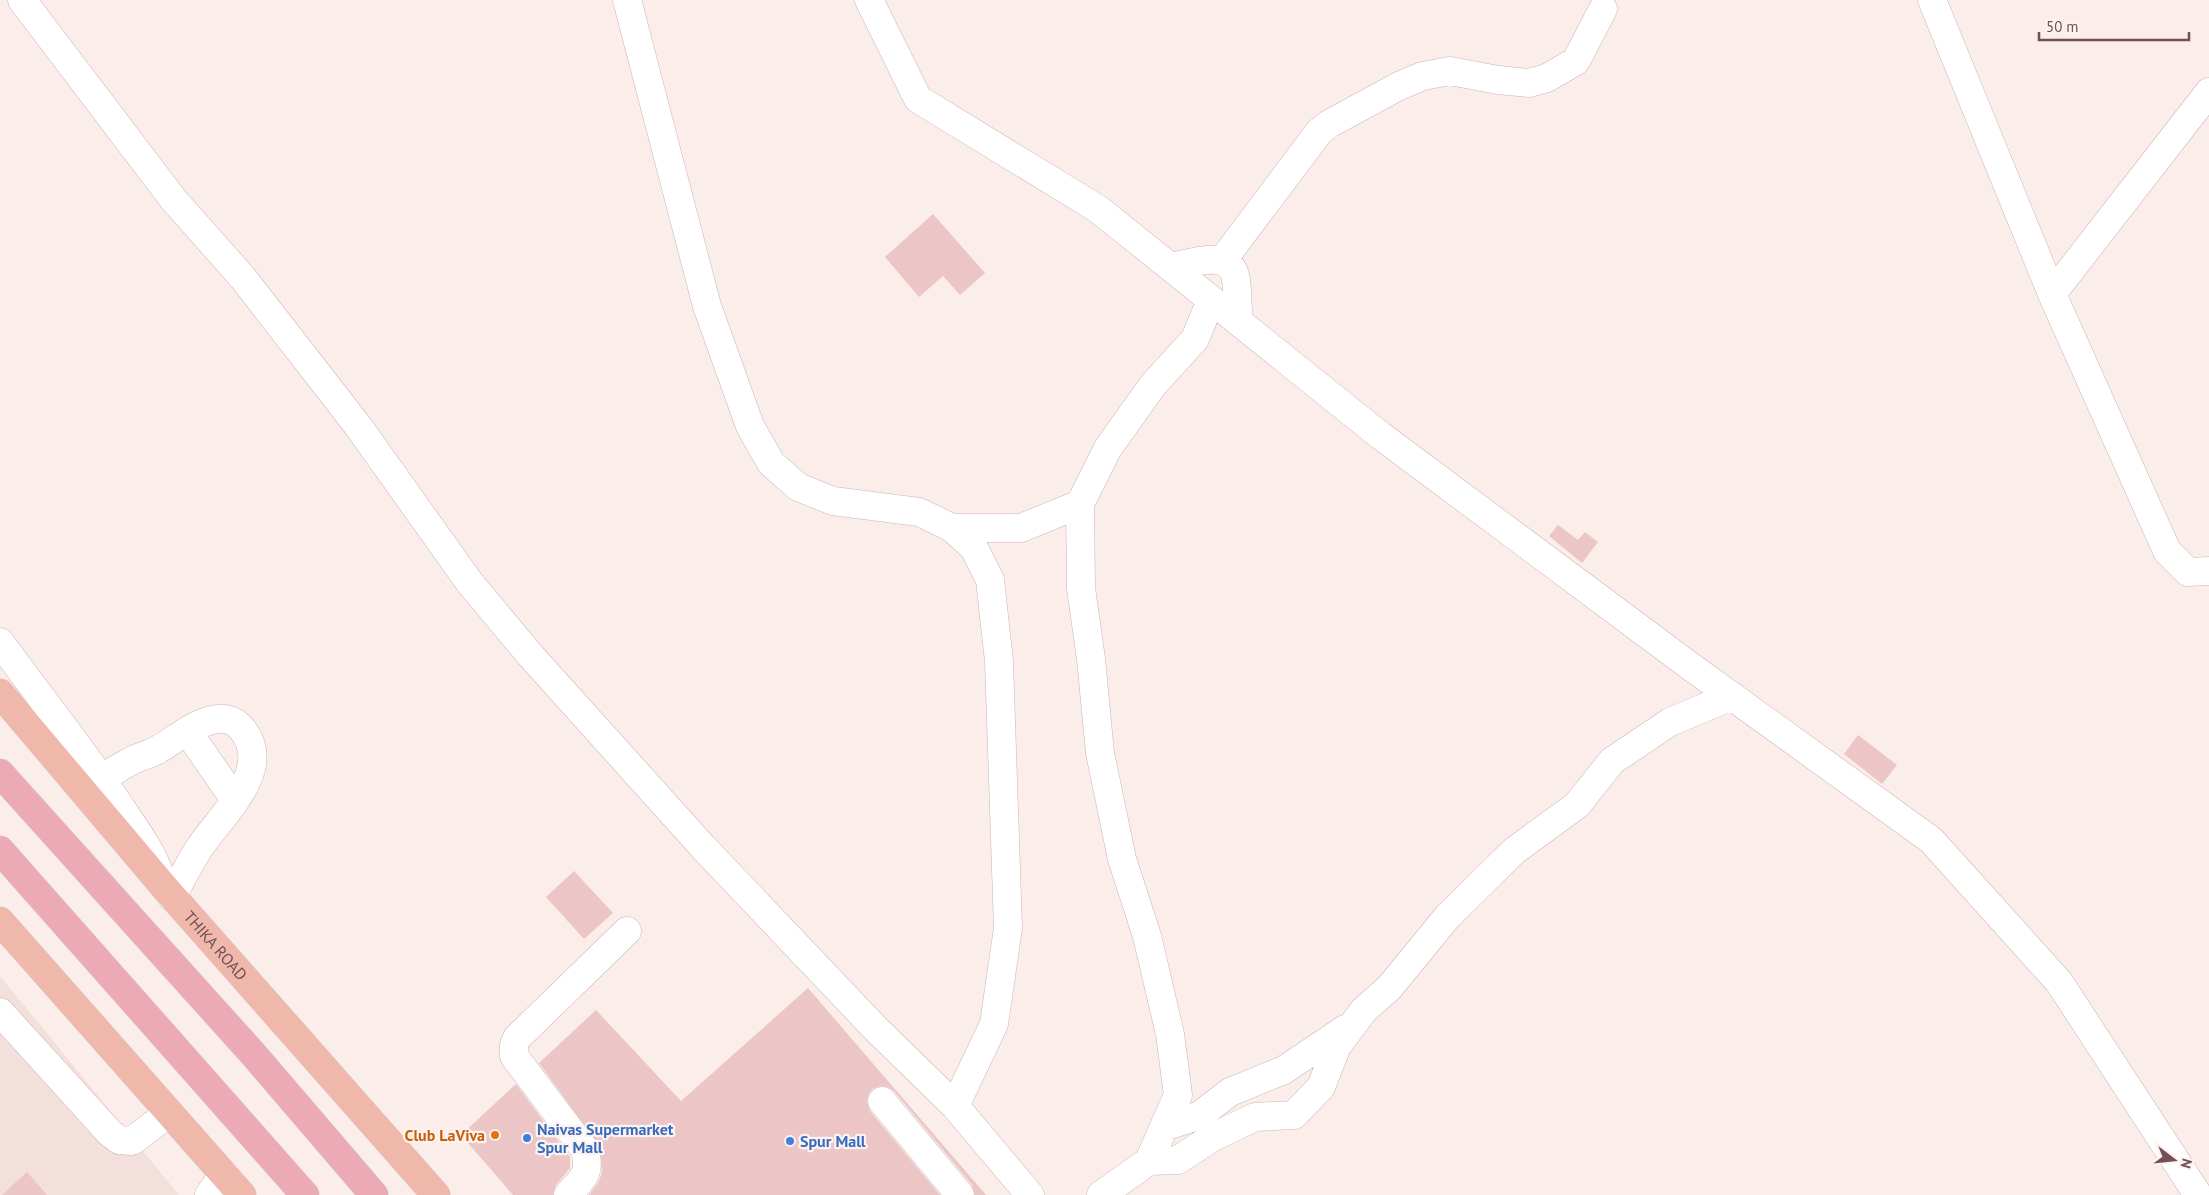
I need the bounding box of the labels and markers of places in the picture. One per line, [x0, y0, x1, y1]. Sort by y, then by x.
place label: Naivas Supermarket Spur Mall [537, 1119, 674, 1157]
place label: Club LaViva [404, 1125, 485, 1145]
marker: Club LaViva [489, 1129, 501, 1141]
place label: Spur Mall [800, 1131, 866, 1151]
marker: Naivas Supermarket Spur Mall [521, 1132, 533, 1144]
marker: Spur Mall [784, 1135, 796, 1147]

